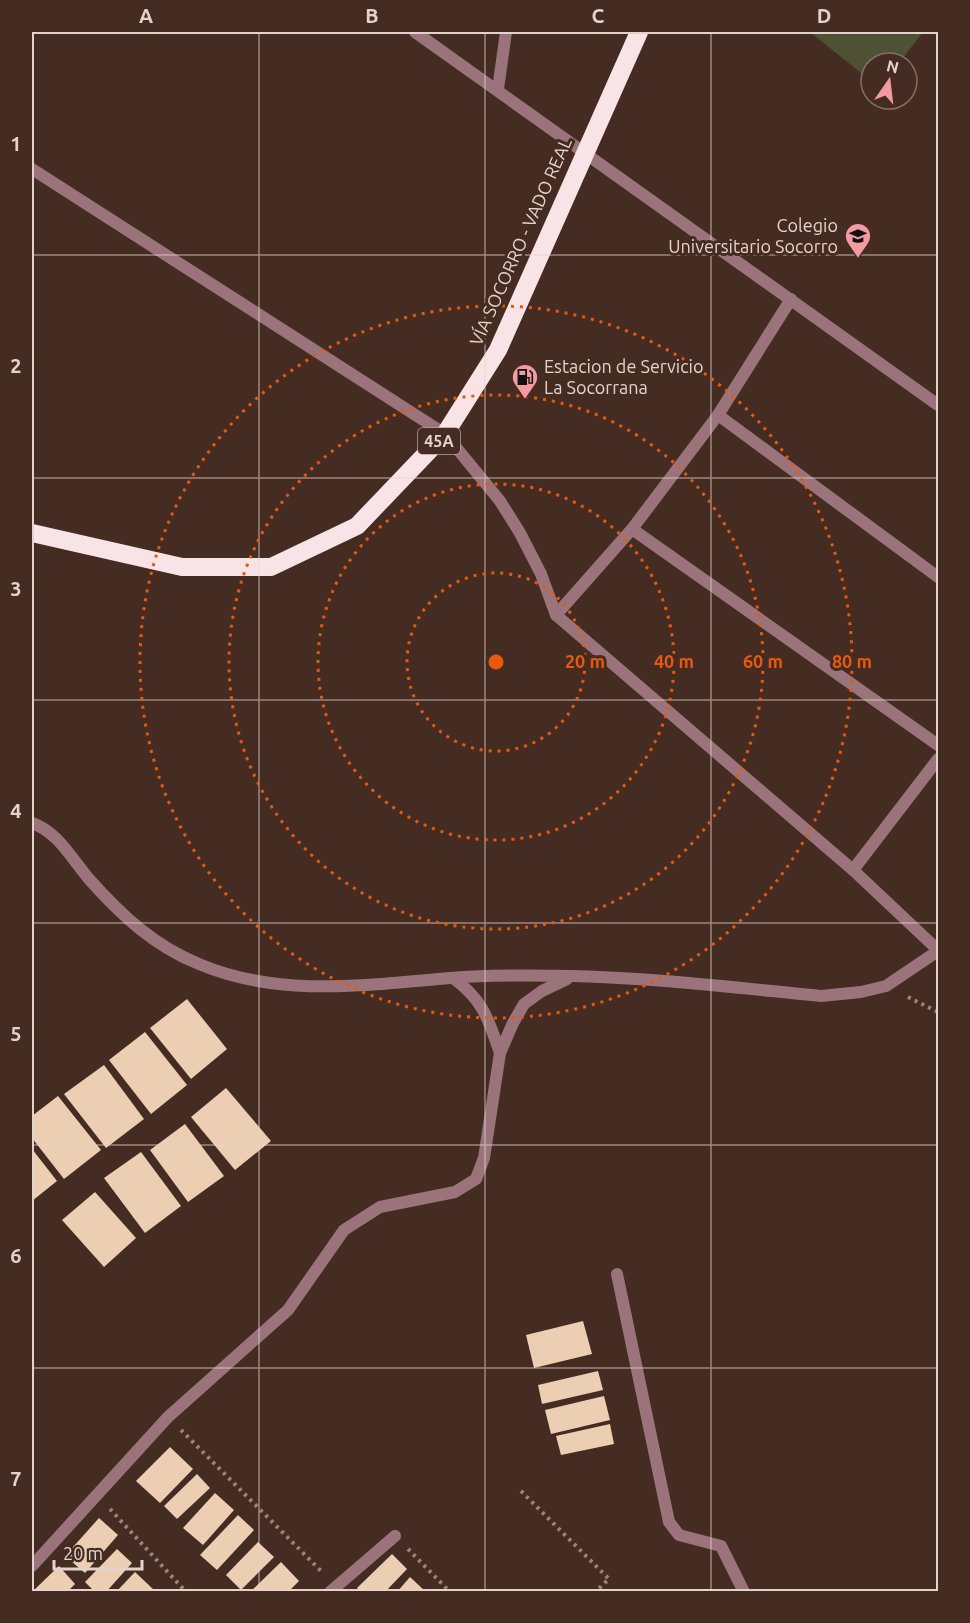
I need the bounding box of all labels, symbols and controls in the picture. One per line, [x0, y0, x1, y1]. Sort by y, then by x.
text: A [139, 4, 153, 27]
text: B [365, 4, 379, 27]
text: C [592, 4, 605, 27]
text: D [817, 4, 831, 27]
north arrow [859, 51, 919, 111]
text: N [885, 56, 901, 77]
text: 1 [10, 132, 22, 155]
street label: VÍA SOCORRO - VADO REAL [464, 134, 575, 349]
place label: Colegio Universitario Socorro [668, 215, 838, 256]
school or university icon: Colegio Universitario Socorro [843, 221, 873, 259]
text: 2 [10, 354, 22, 377]
place label: Estacion de Servicio La Socorrana [544, 356, 703, 397]
fuel station icon: Estacion de Servicio La Socorrana [510, 362, 540, 400]
road number: 45A [418, 428, 460, 454]
text: 3 [10, 577, 22, 600]
text: 20 m [565, 651, 605, 671]
text: 40 m [654, 651, 694, 671]
text: 60 m [743, 651, 783, 671]
text: 80 m [832, 651, 872, 671]
centre of rings [486, 652, 506, 672]
text: 4 [10, 799, 22, 822]
text: 5 [10, 1022, 22, 1045]
text: 6 [10, 1244, 22, 1267]
text: 7 [10, 1467, 22, 1490]
scale bar [54, 1533, 142, 1571]
text: 20 m [63, 1543, 103, 1563]

